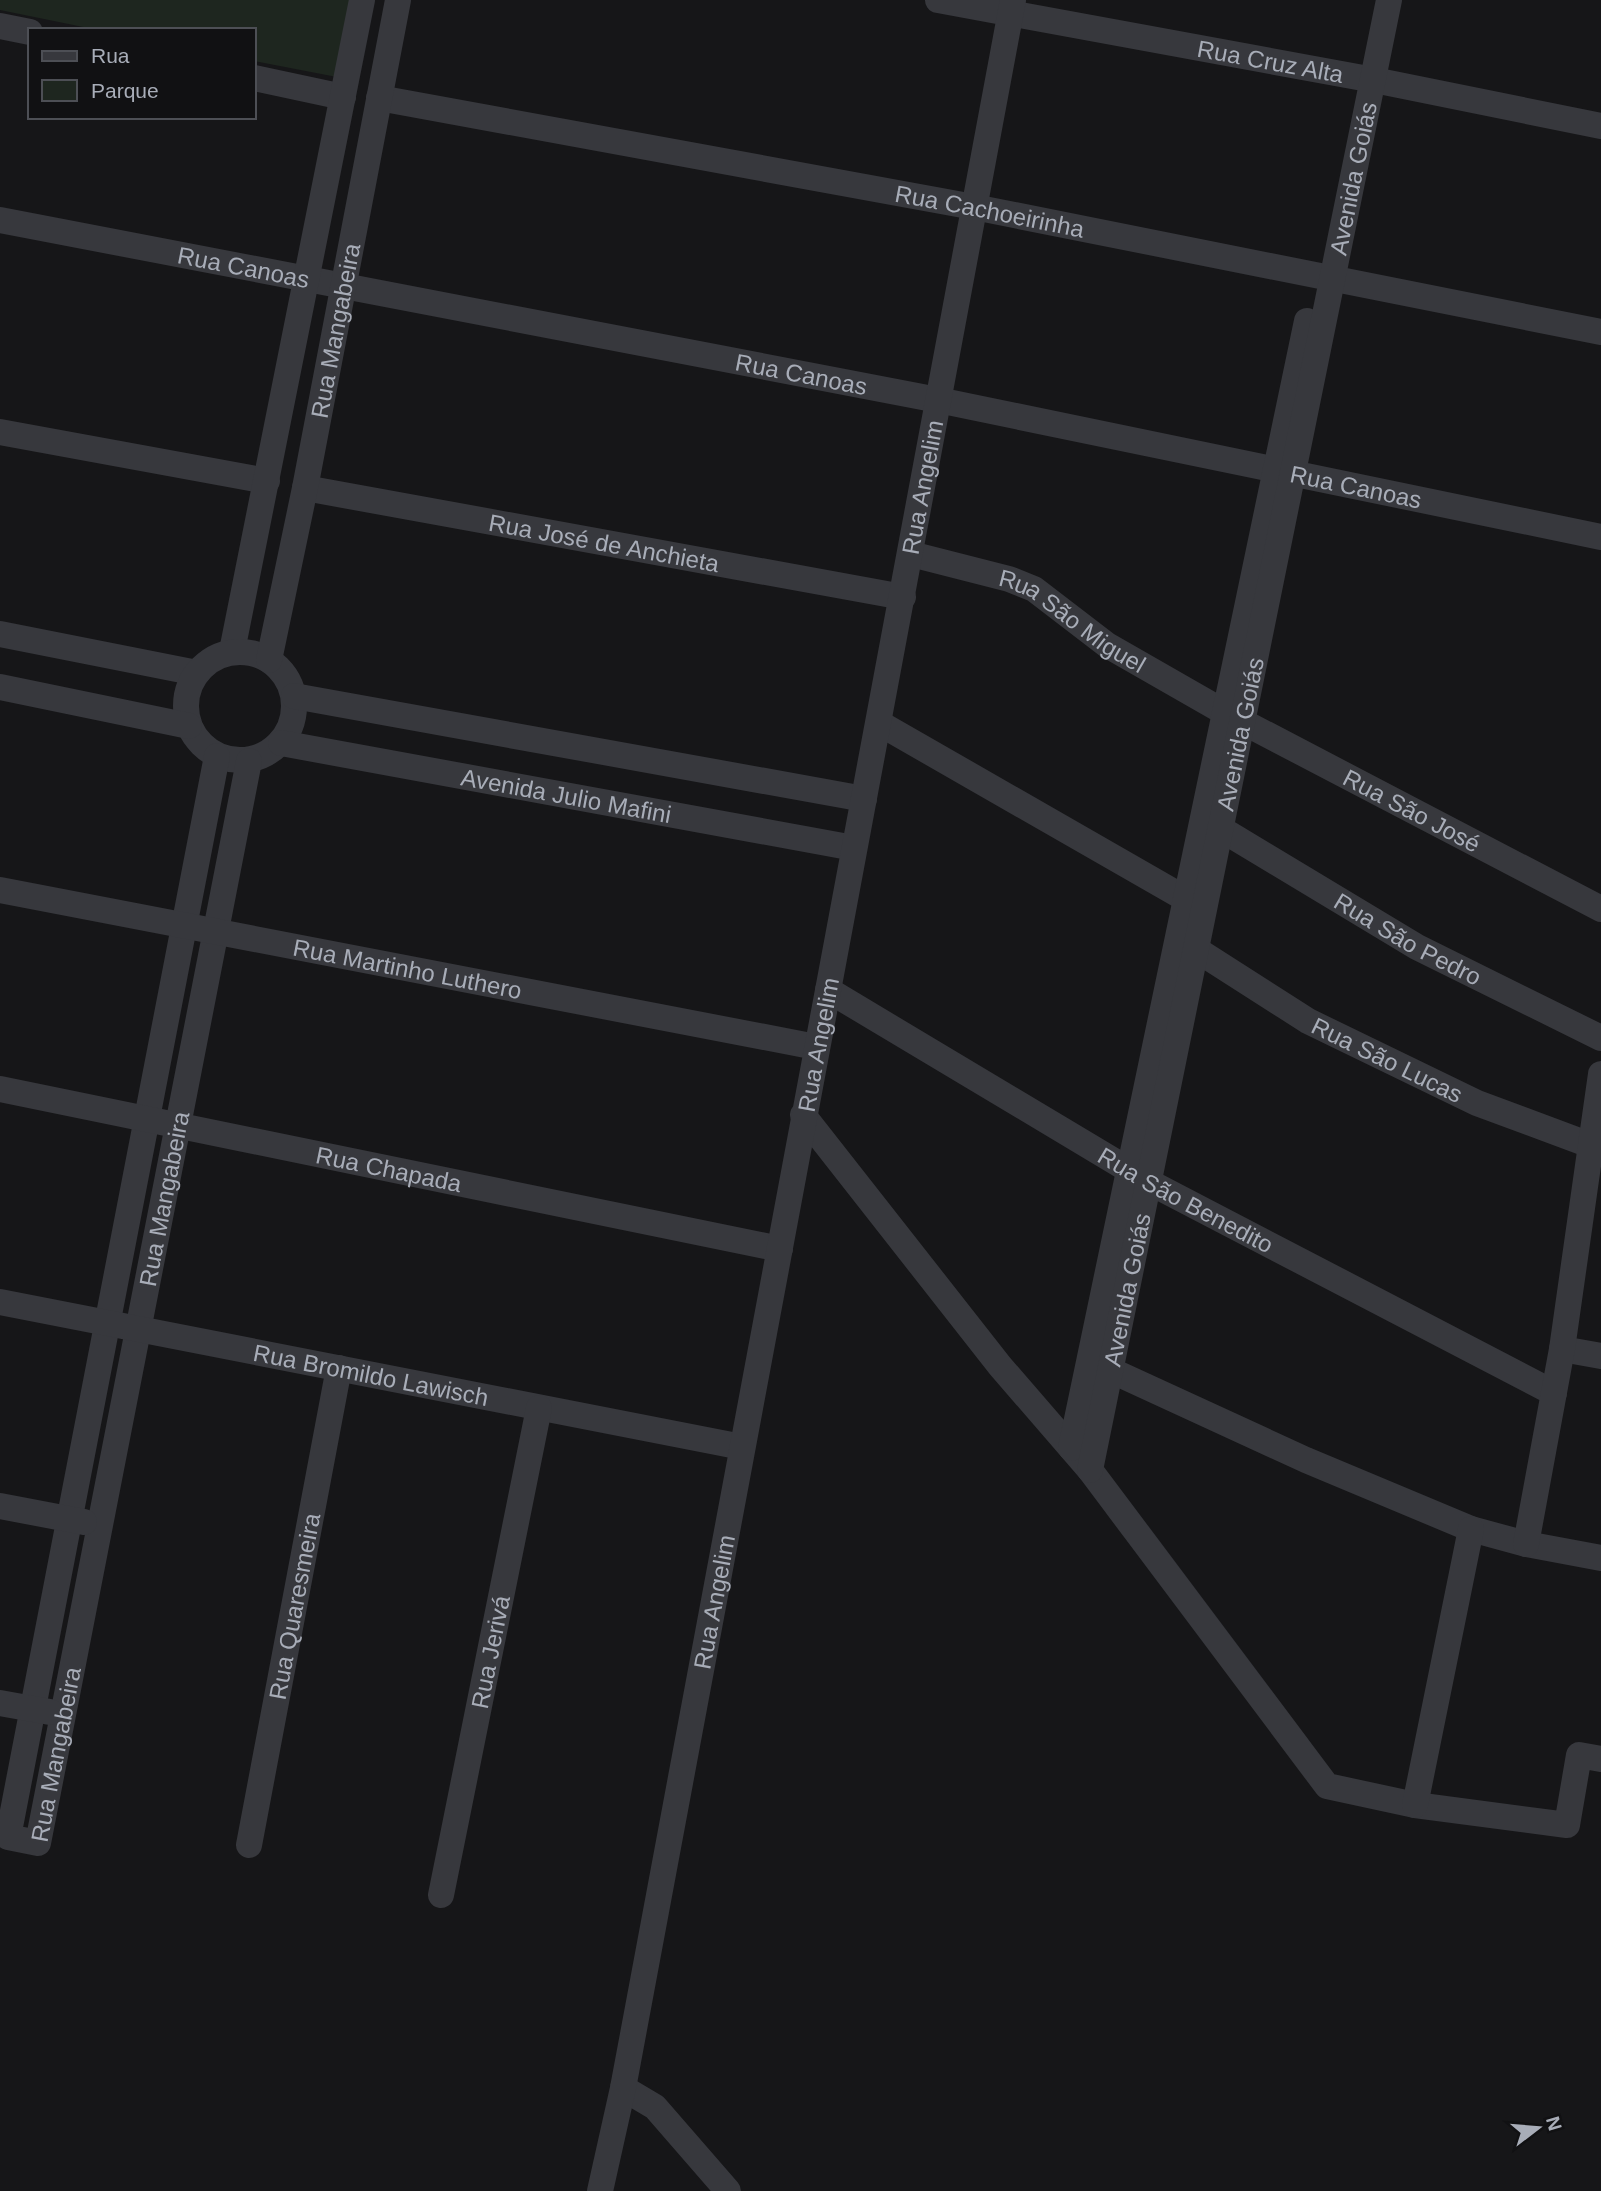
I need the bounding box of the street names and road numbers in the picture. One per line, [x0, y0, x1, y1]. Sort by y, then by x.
street label: Rua Cruz Alta [1195, 34, 1346, 88]
street label: Avenida Goiás [1324, 99, 1381, 257]
street label: Rua Cachoeirinha [893, 179, 1087, 242]
street label: Rua Mangabeira [305, 240, 365, 420]
street label: Rua Canoas [175, 241, 312, 293]
street label: Rua Canoas [733, 348, 869, 400]
street label: Rua Angelim [896, 418, 948, 557]
street label: Rua Canoas [1288, 460, 1424, 513]
street label: Rua José de Anchieta [487, 508, 722, 577]
street label: Rua São Miguel [996, 564, 1150, 678]
street label: Avenida Goiás [1211, 655, 1268, 813]
street label: Avenida Julio Mafini [459, 763, 674, 828]
street label: Rua São José [1339, 763, 1485, 857]
street label: Rua São Pedro [1330, 887, 1486, 990]
street label: Rua Martinho Luthero [291, 933, 524, 1004]
street label: Rua Angelim [792, 975, 844, 1114]
street label: Rua São Lucas [1308, 1012, 1467, 1108]
street label: Rua Mangabeira [133, 1108, 194, 1288]
street label: Rua Chapada [314, 1141, 465, 1197]
street label: Rua São Benedito [1094, 1141, 1278, 1258]
street label: Avenida Goiás [1098, 1211, 1155, 1369]
street label: Rua Bromildo Lawisch [251, 1338, 491, 1411]
street label: Rua Quaresmeira [263, 1510, 325, 1702]
street label: Rua Angelim [688, 1533, 740, 1671]
street label: Rua Jerivá [465, 1592, 515, 1711]
street label: Rua Mangabeira [25, 1664, 86, 1844]

